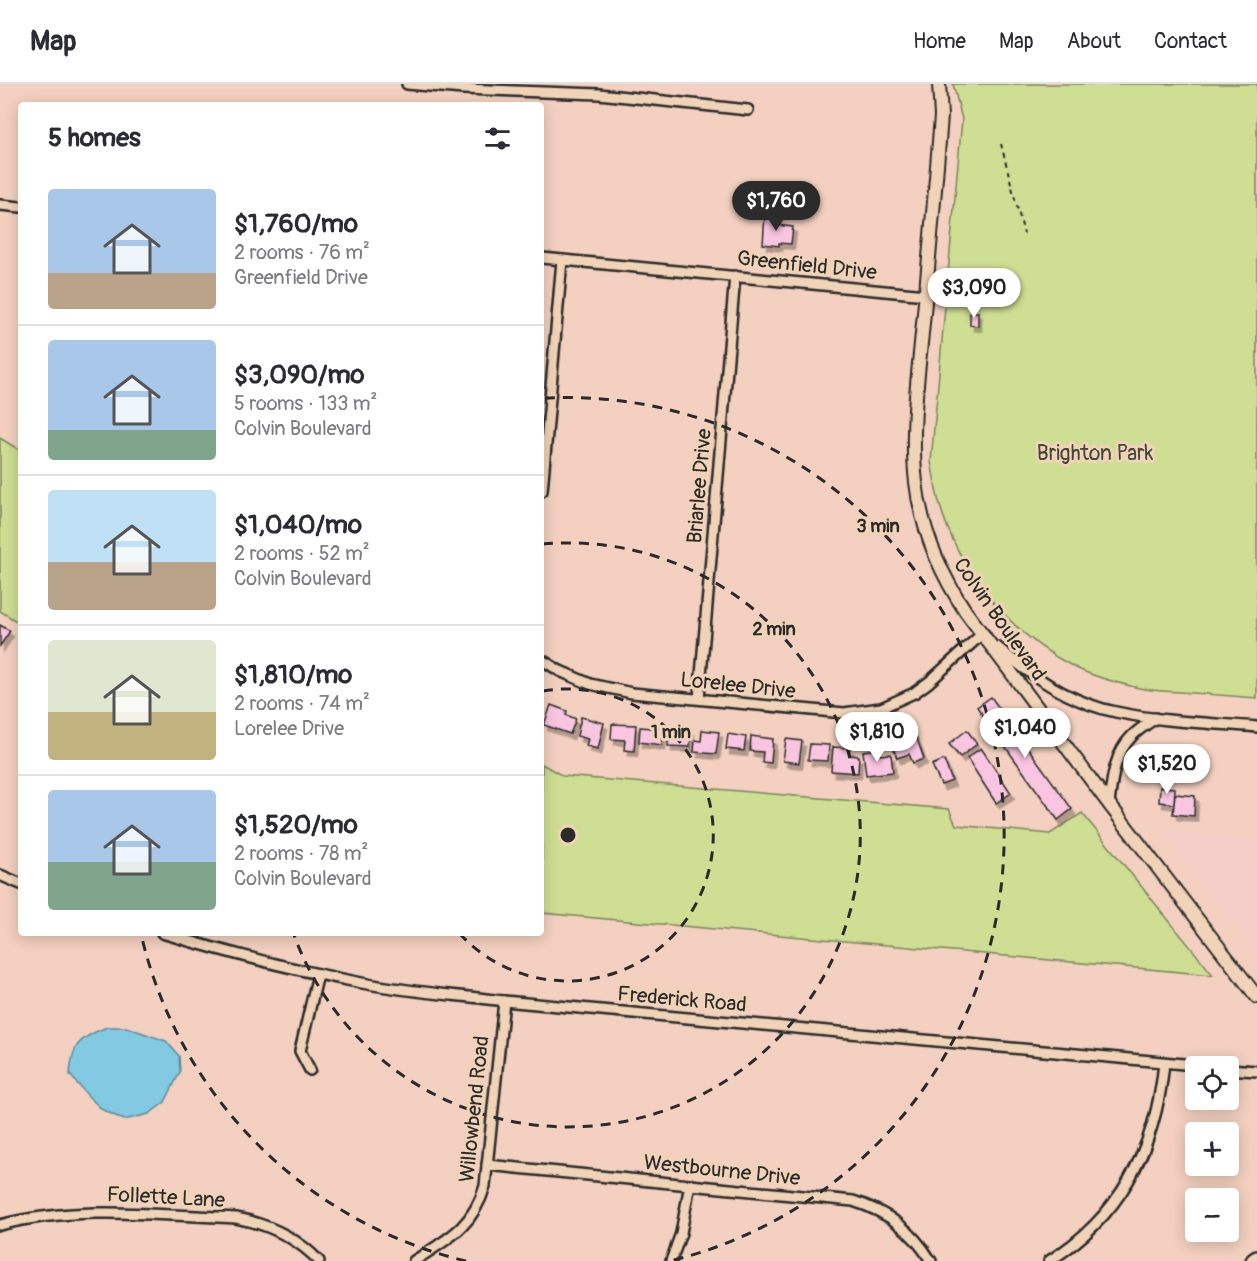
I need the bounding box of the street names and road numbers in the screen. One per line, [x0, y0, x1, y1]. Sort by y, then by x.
street label: Greenfield Drive [736, 245, 879, 286]
street label: Briarlee Drive [681, 427, 718, 545]
street label: Colvin Boulevard [947, 552, 1052, 686]
street label: Lorelee Drive [679, 666, 798, 705]
street label: Frederick Road [616, 980, 748, 1019]
street label: Willowbend Road [453, 1034, 496, 1184]
street label: Westbourne Drive [642, 1149, 802, 1192]
street label: Follette Lane [106, 1181, 226, 1214]

